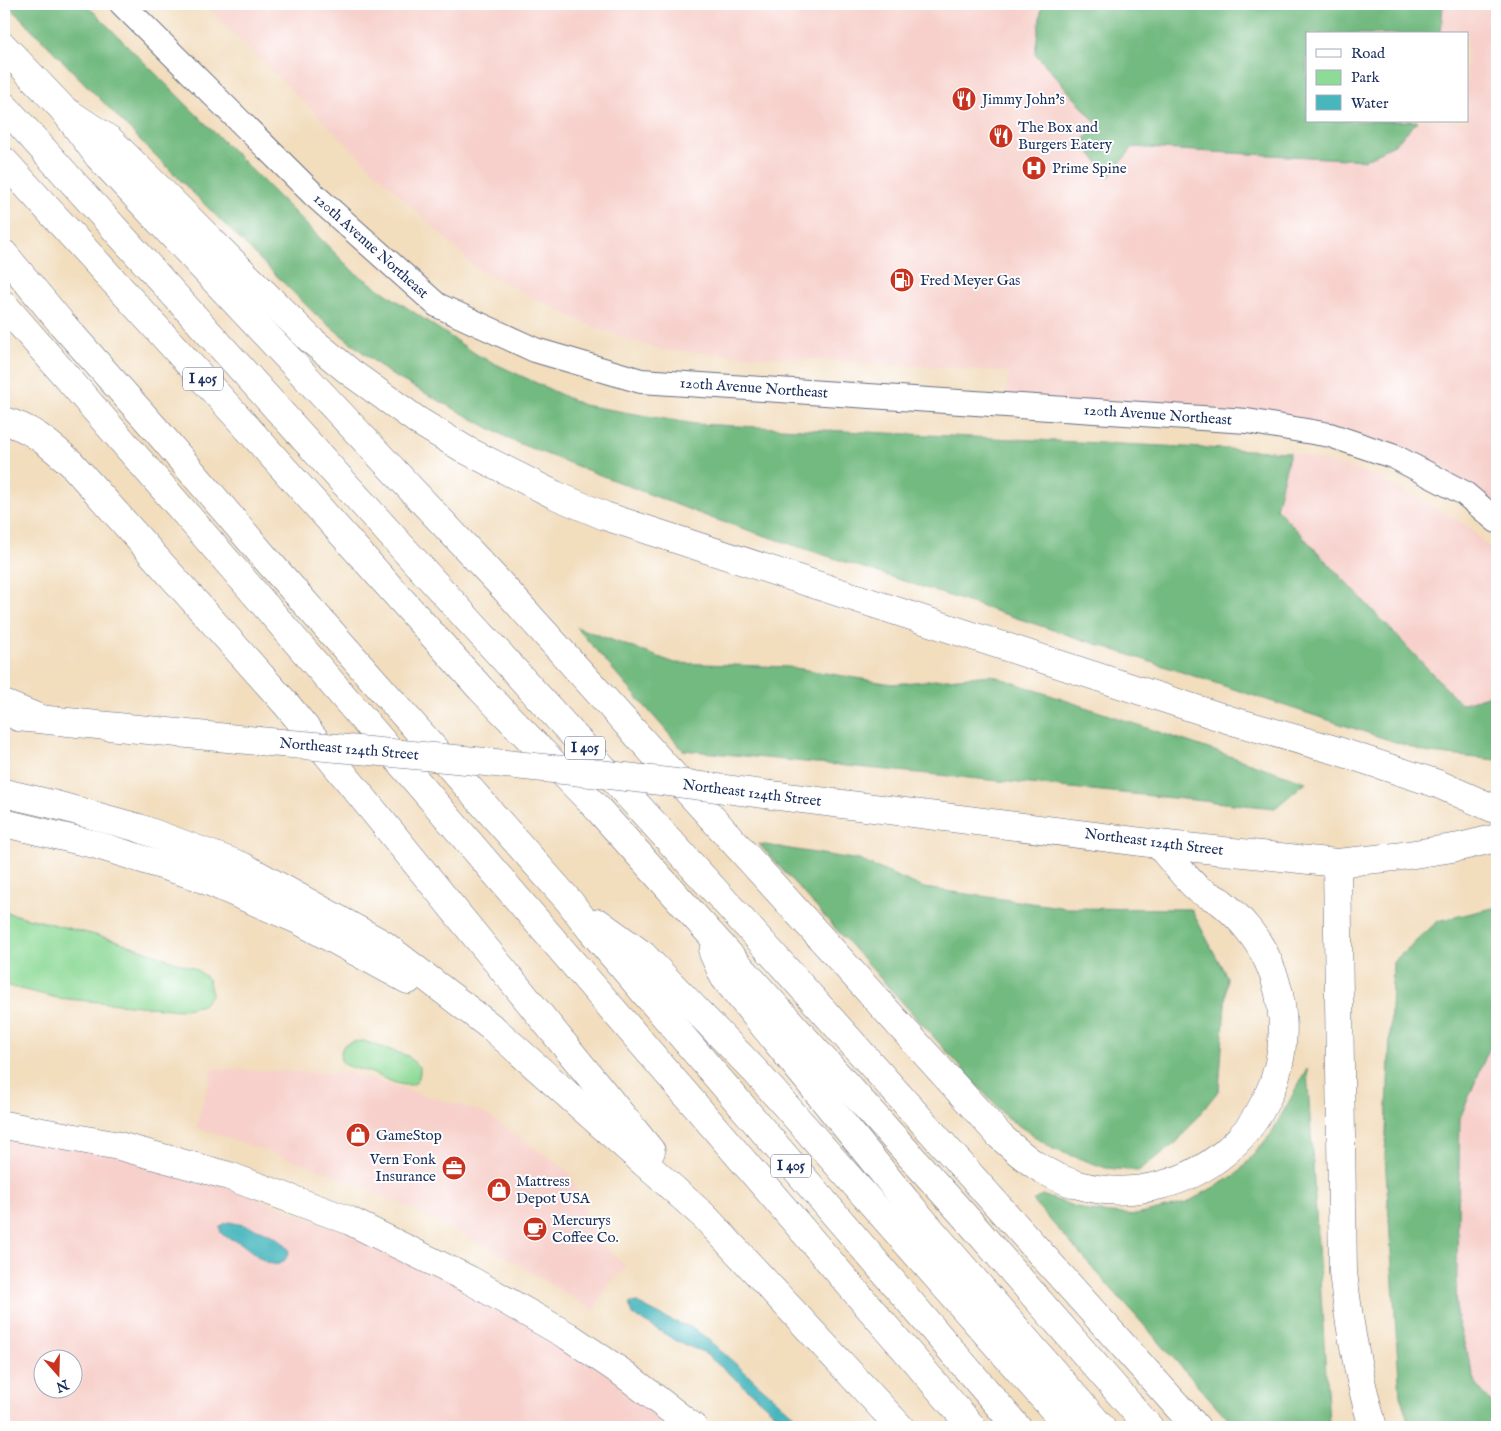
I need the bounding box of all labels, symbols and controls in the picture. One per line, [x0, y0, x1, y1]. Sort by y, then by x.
legend [1306, 32, 1468, 122]
text: Road [1351, 44, 1386, 63]
text: Park [1351, 68, 1381, 87]
restaurant icon: Jimmy John's [951, 86, 977, 112]
place label: Jimmy John's [980, 90, 1065, 109]
text: Water [1351, 94, 1389, 113]
place label: The Box and Burgers Eatery [1018, 118, 1113, 154]
restaurant icon: The Box and Burgers Eatery [988, 123, 1014, 149]
hospital icon: Prime Spine [1021, 155, 1047, 181]
place label: Prime Spine [1052, 159, 1127, 178]
street label: 120th Avenue Northeast [309, 189, 433, 303]
fuel station icon: Fred Meyer Gas [889, 267, 915, 293]
place label: Fred Meyer Gas [920, 271, 1020, 290]
road number: I 405 [183, 368, 223, 390]
street label: 120th Avenue Northeast [679, 373, 829, 403]
street label: 120th Avenue Northeast [1083, 400, 1233, 430]
street label: Northeast 124th Street [278, 733, 420, 765]
road number: I 405 [565, 736, 605, 760]
street label: Northeast 124th Street [681, 775, 823, 811]
street label: Northeast 124th Street [1083, 824, 1225, 860]
shop icon: GameStop [345, 1122, 371, 1148]
place label: GameStop [376, 1126, 442, 1145]
place label: Vern Fonk Insurance [369, 1150, 437, 1186]
road number: I 405 [771, 1154, 811, 1178]
office icon: Vern Fonk Insurance [441, 1155, 467, 1181]
place label: Mattress Depot USA [516, 1172, 591, 1208]
shop icon: Mattress Depot USA [486, 1177, 512, 1203]
place label: Mercurys Coffee Co. [552, 1211, 619, 1247]
cafe icon: Mercurys Coffee Co. [522, 1216, 548, 1242]
north arrow [32, 1348, 82, 1398]
text: N [53, 1374, 72, 1396]

